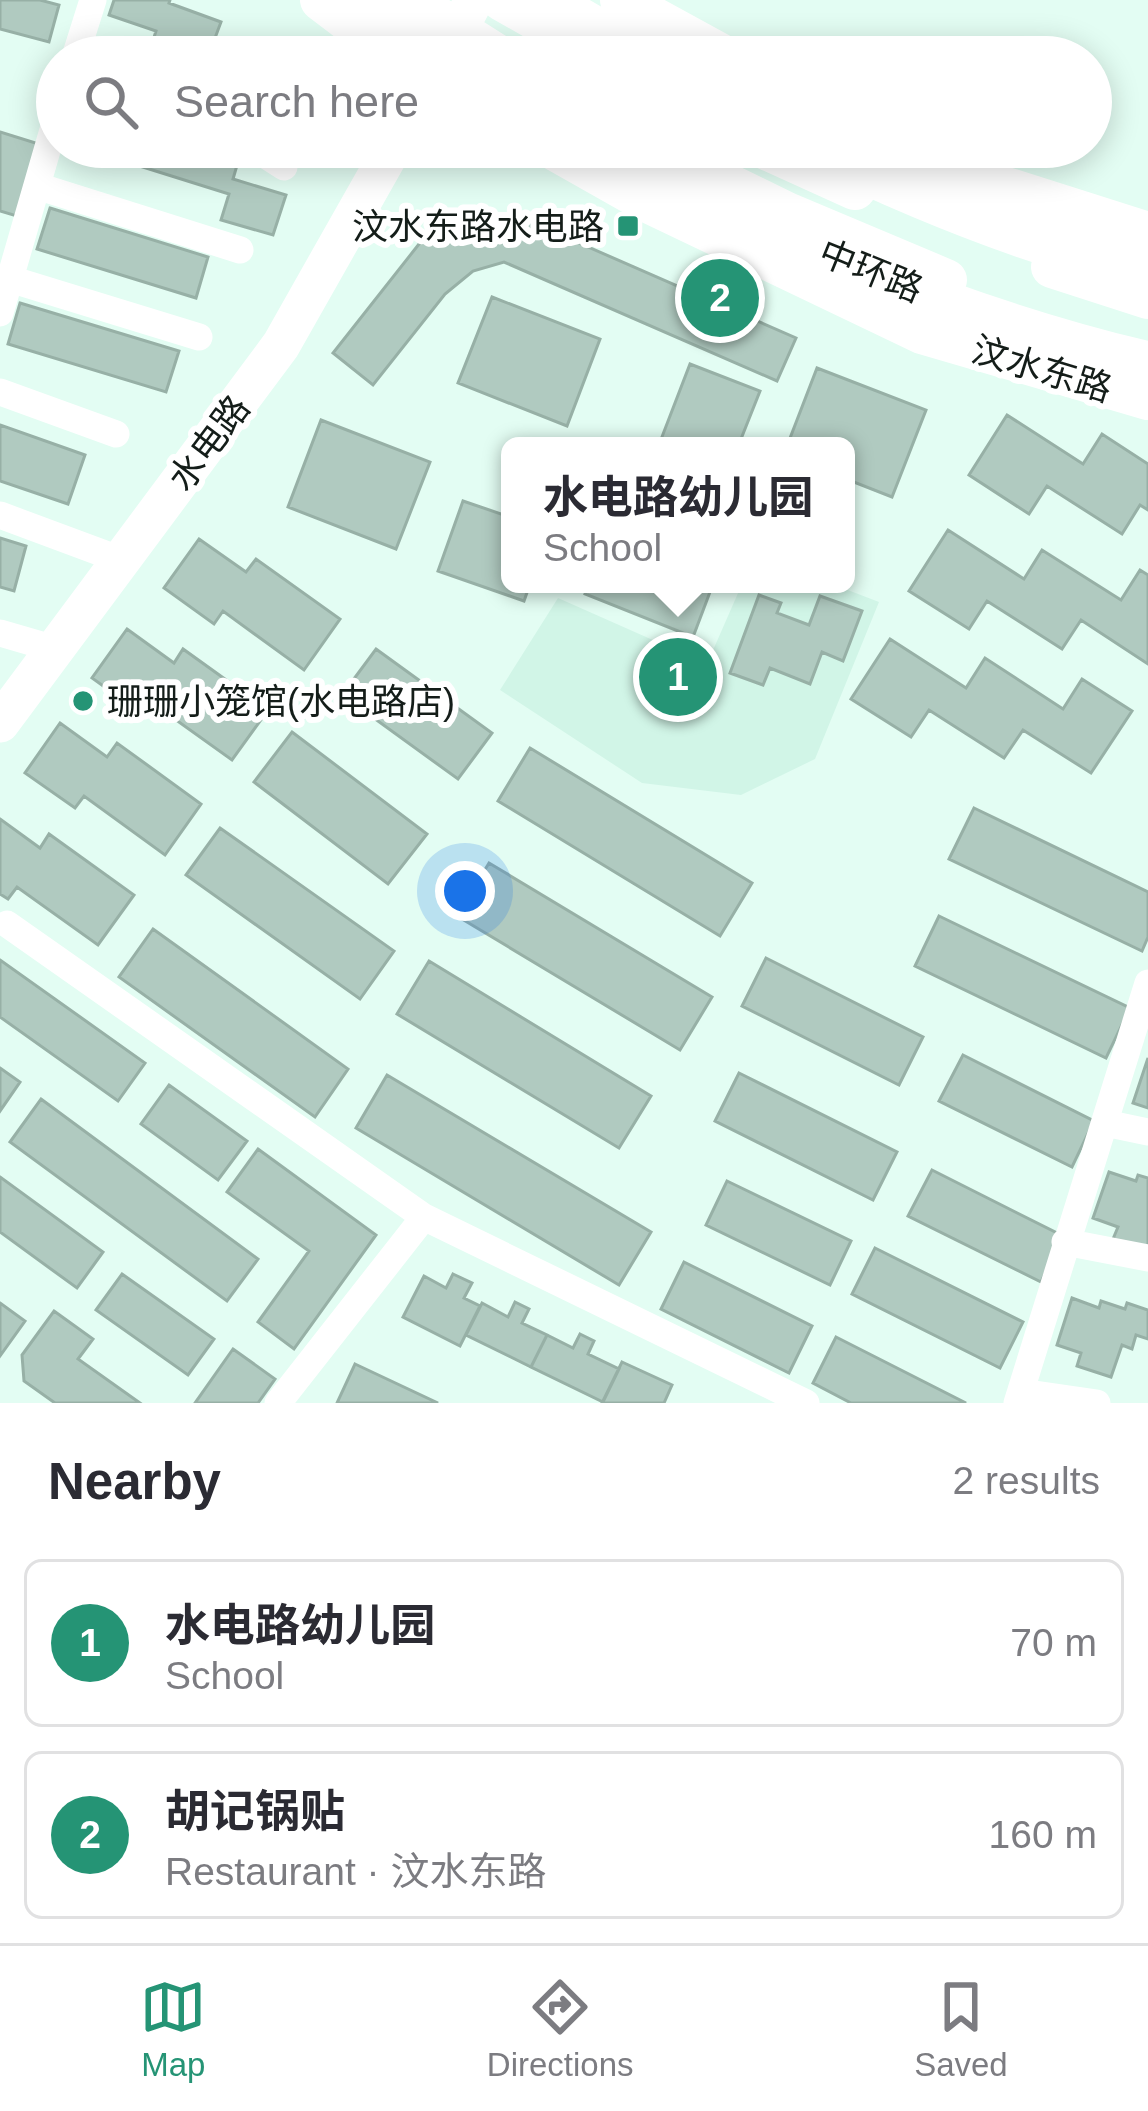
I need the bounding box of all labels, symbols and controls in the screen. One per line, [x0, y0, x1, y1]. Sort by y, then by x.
search box [36, 36, 1112, 168]
icon: search [78, 69, 144, 135]
text: Search here [174, 76, 419, 127]
place label: 汶水东路水电路 [352, 206, 604, 247]
marker: 汶水东路水电路 [615, 213, 641, 239]
street label: 中环路 [813, 232, 929, 310]
pin: 2 [681, 253, 759, 343]
street label: 汶水东路 [967, 328, 1117, 410]
street label: 水电路 [160, 388, 258, 498]
popup [501, 437, 855, 593]
text: 水电路幼儿园 [543, 472, 813, 523]
text: School [543, 526, 662, 569]
pin: 1 [639, 632, 717, 722]
place label: 珊珊小笼馆(水电路店) [107, 681, 455, 722]
marker: 珊珊小笼馆(水电路店) [70, 688, 96, 714]
your location [435, 861, 495, 921]
text: Nearby [48, 1453, 221, 1510]
text: 2 results [953, 1459, 1100, 1502]
text: 水电路幼儿园 [165, 1600, 435, 1651]
text: 1 [79, 1621, 101, 1664]
text: 70 m [1010, 1621, 1097, 1664]
text: School [165, 1654, 284, 1697]
text: 胡记锅贴 [165, 1786, 345, 1837]
text: 2 [79, 1813, 101, 1856]
text: 160 m [989, 1813, 1097, 1856]
text: Restaurant · 汶水东路 [165, 1850, 546, 1893]
tab: Map [140, 1974, 206, 2084]
tab: Directions [487, 1974, 634, 2084]
tab: Saved [914, 1974, 1008, 2084]

